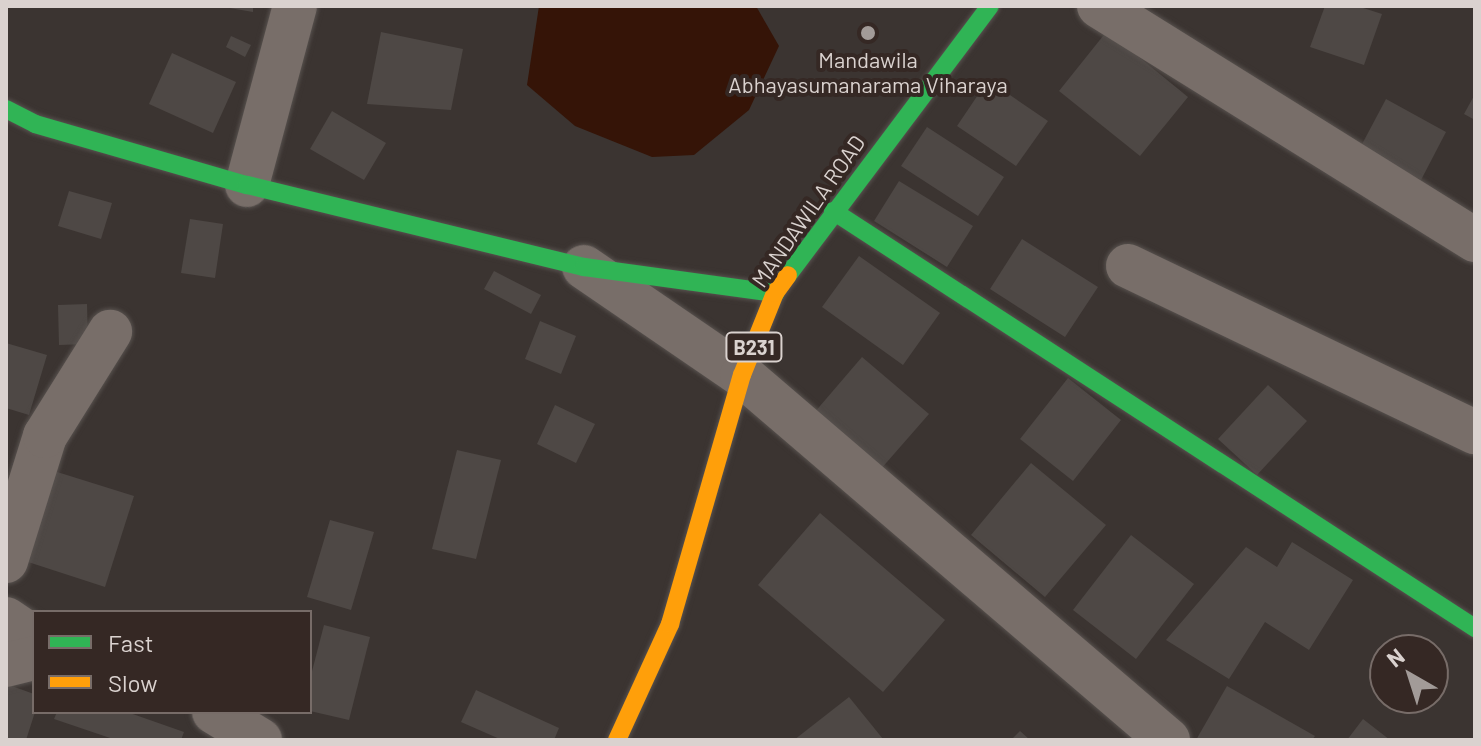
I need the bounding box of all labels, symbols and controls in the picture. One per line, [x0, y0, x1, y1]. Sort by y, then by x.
marker: Mandawila Abhayasumanarama Viharaya [859, 24, 877, 42]
place label: Mandawila Abhayasumanarama Viharaya [728, 46, 1008, 98]
street label: MANDAWILA ROAD [746, 130, 870, 292]
road number: B231 [724, 331, 784, 363]
legend [32, 610, 312, 714]
text: Fast [108, 628, 153, 657]
north arrow [1369, 634, 1449, 714]
text: N [1381, 642, 1409, 672]
text: Slow [108, 668, 157, 697]

